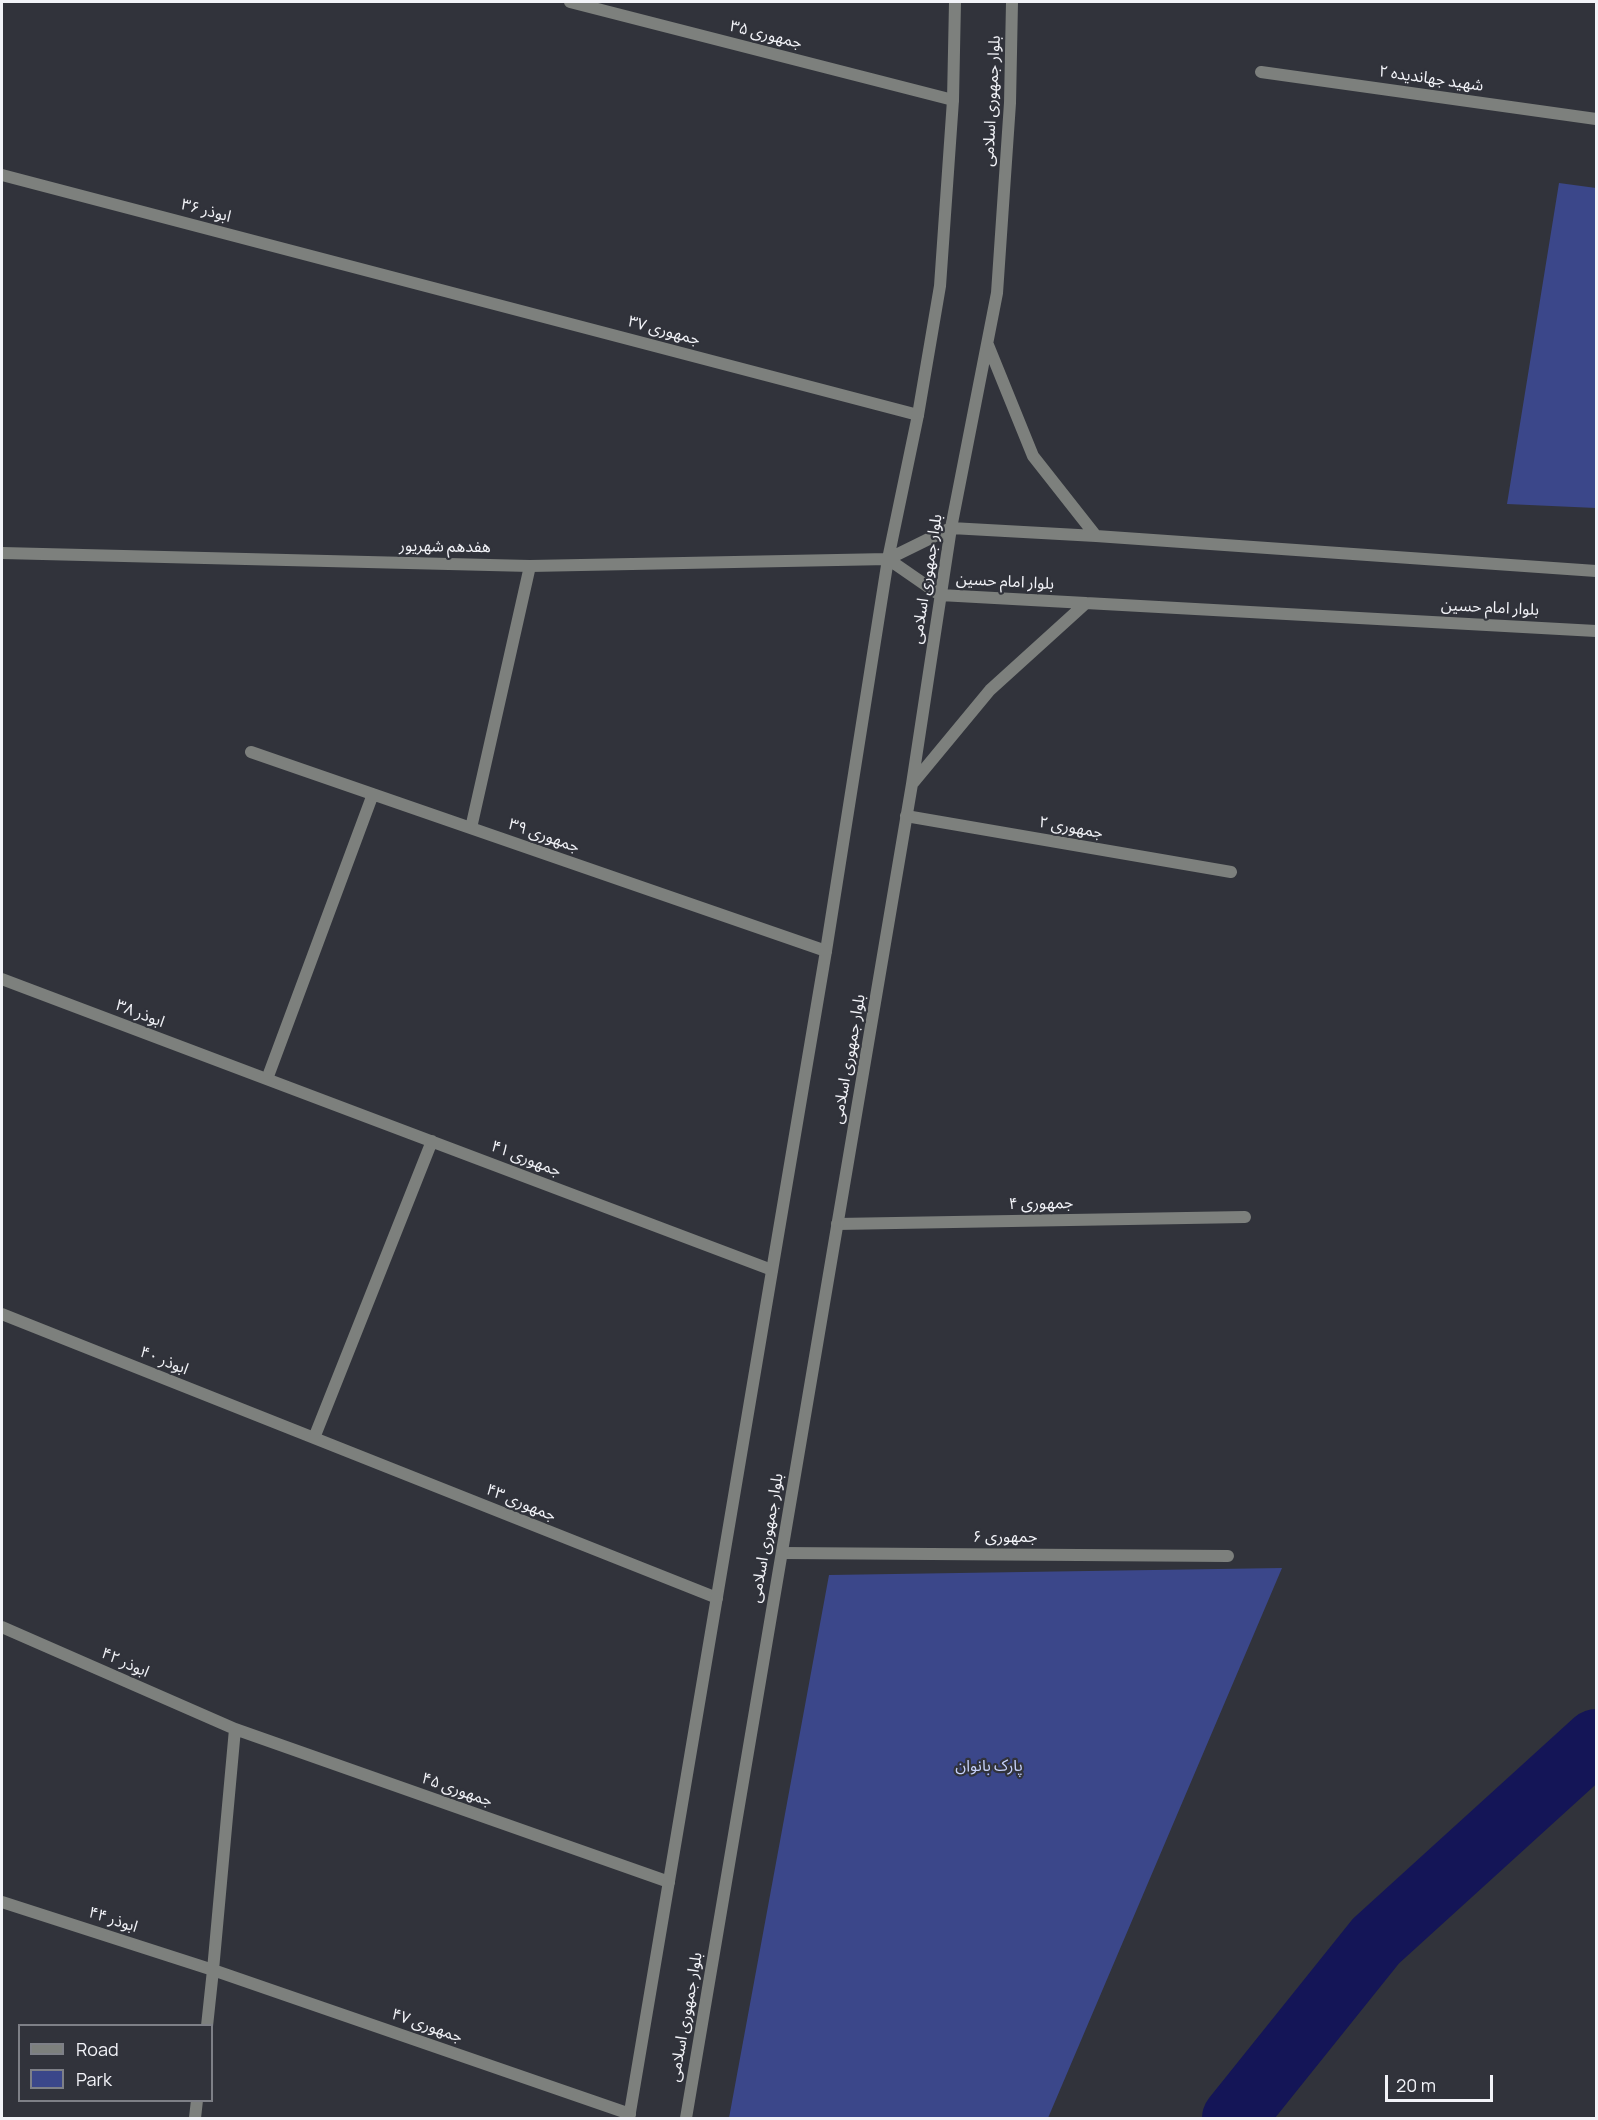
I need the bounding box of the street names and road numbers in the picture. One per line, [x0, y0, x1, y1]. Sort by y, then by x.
street label: جمهوری ۳۵ [728, 17, 804, 53]
street label: بلوار جمهوری اسلامی [979, 35, 1005, 167]
street label: شهید جهاندیده ۲ [1377, 62, 1485, 96]
street label: ابوذر ۳۶ [179, 195, 233, 227]
street label: جمهوری ۳۷ [626, 312, 702, 350]
street label: بلوار جمهوری اسلامی [907, 513, 947, 645]
street label: هفدهم شهریور [399, 537, 491, 557]
street label: بلوار امام حسین [956, 570, 1054, 594]
street label: بلوار امام حسین [1441, 596, 1539, 620]
street label: جمهوری ۲ [1037, 813, 1105, 843]
street label: جمهوری ۳۹ [506, 815, 582, 857]
street label: بلوار جمهوری اسلامی [828, 993, 870, 1125]
street label: ابوذر ۳۸ [113, 996, 167, 1032]
street label: جمهوری ۴۱ [488, 1137, 564, 1181]
street label: جمهوری ۴ [1008, 1194, 1074, 1214]
street label: ابوذر ۴۰ [137, 1343, 191, 1379]
street label: بلوار جمهوری اسلامی [746, 1472, 788, 1604]
street label: جمهوری ۴۳ [483, 1480, 559, 1526]
street label: جمهوری ۶ [973, 1528, 1037, 1548]
street label: ابوذر ۴۲ [98, 1644, 152, 1682]
street label: جمهوری ۴۵ [419, 1769, 495, 1811]
street label: ابوذر ۴۴ [86, 1903, 140, 1937]
street label: بلوار جمهوری اسلامی [665, 1951, 707, 2083]
street label: جمهوری ۴۷ [389, 2005, 465, 2047]

